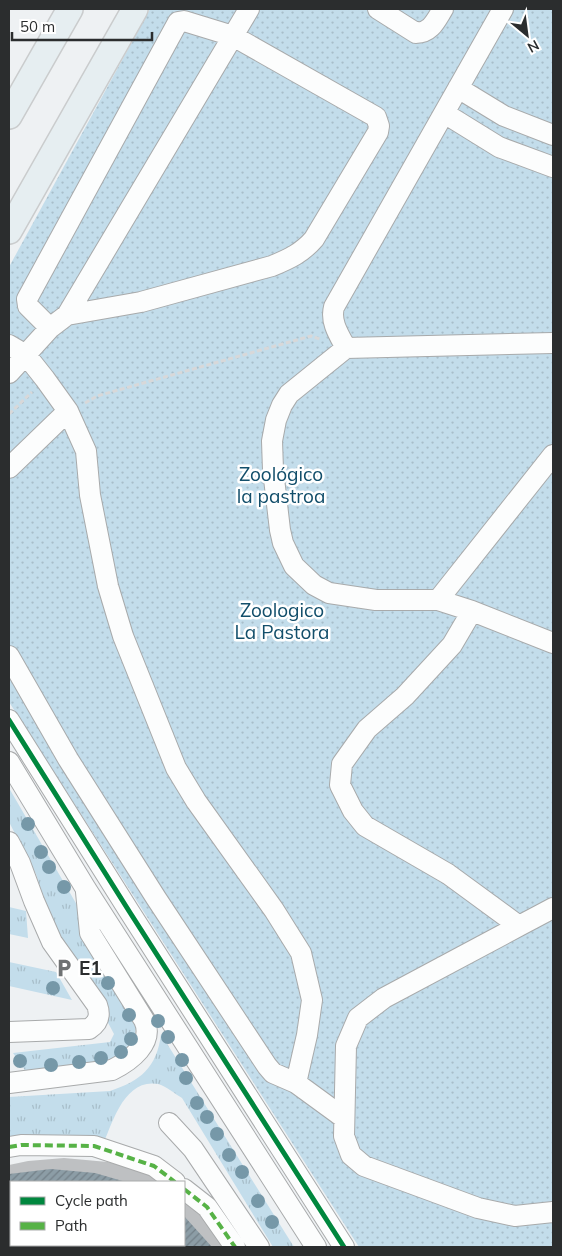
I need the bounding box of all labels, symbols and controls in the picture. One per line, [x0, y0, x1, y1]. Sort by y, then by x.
scale bar [12, 10, 152, 42]
north arrow [502, 10, 552, 60]
text: 50 m [20, 17, 55, 36]
text: N [524, 36, 542, 57]
park label: Zoológico la pastroa [237, 462, 325, 508]
park label: Zoologico La Pastora [235, 598, 329, 644]
place label: E1 [79, 956, 102, 980]
parking icon: E1 [53, 957, 75, 979]
legend [10, 1181, 185, 1246]
text: Cycle path [55, 1191, 128, 1210]
text: Path [55, 1216, 87, 1235]

